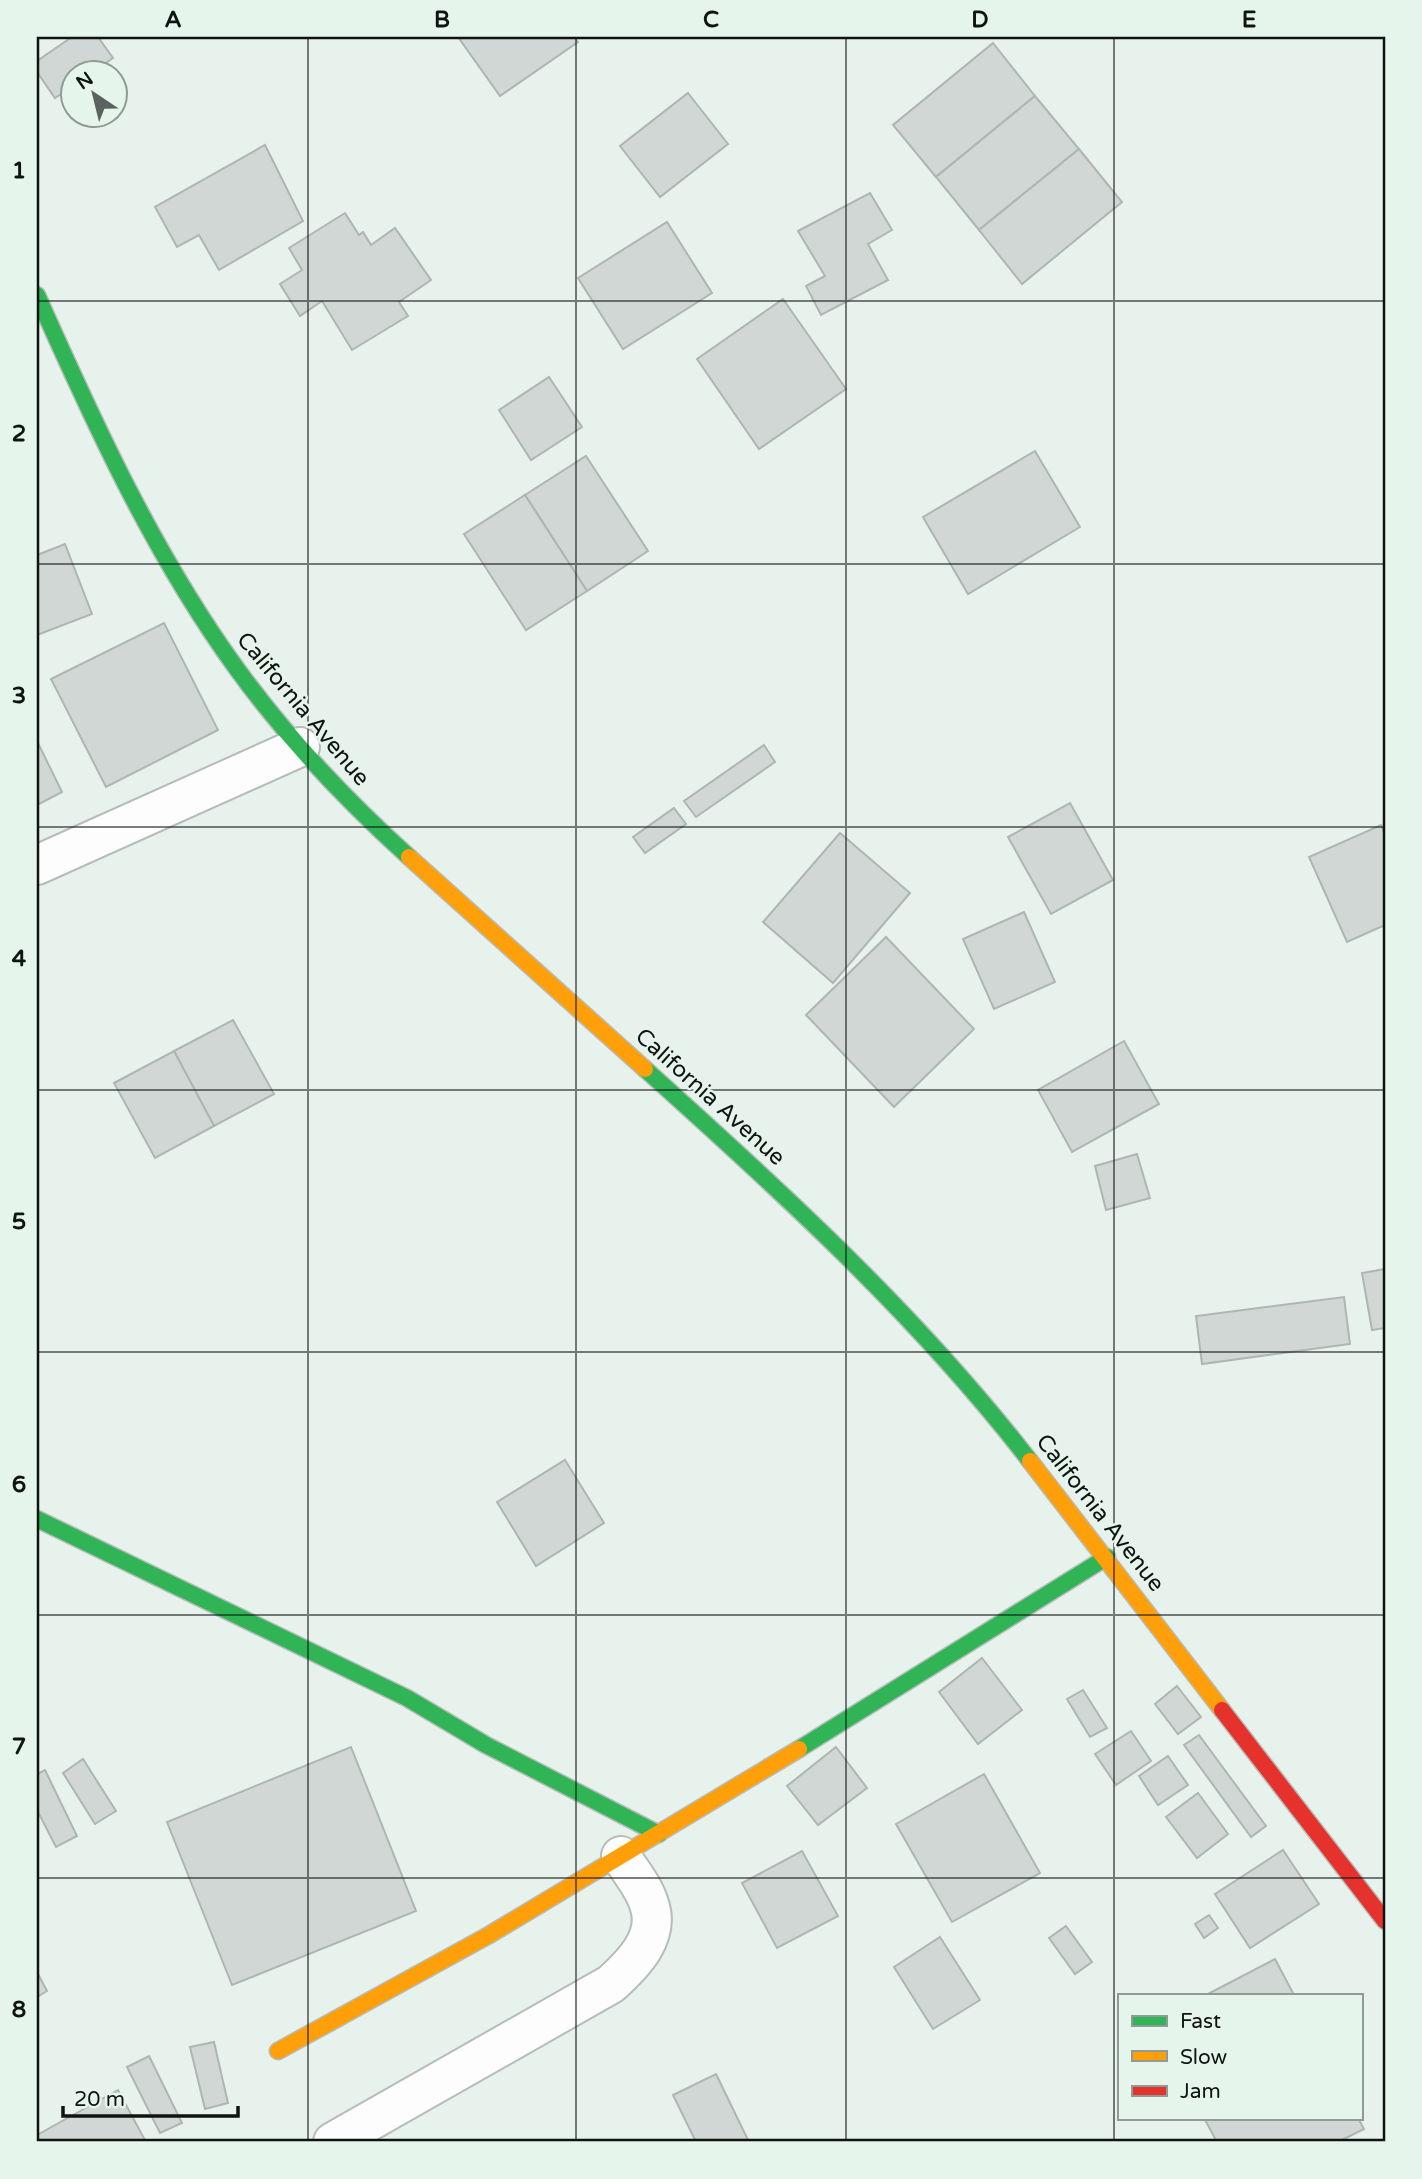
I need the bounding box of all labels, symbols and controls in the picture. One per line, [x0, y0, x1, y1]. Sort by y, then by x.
text: A [164, 6, 182, 34]
text: B [434, 6, 450, 34]
text: C [703, 6, 719, 34]
text: D [971, 6, 989, 34]
text: E [1242, 6, 1256, 34]
north arrow [60, 60, 130, 130]
text: N [72, 68, 97, 94]
text: 1 [12, 157, 26, 185]
text: 2 [12, 420, 26, 448]
street label: California Avenue [230, 626, 376, 792]
text: 3 [12, 682, 26, 710]
text: 4 [12, 945, 27, 973]
street label: California Avenue [629, 1022, 791, 1172]
text: 5 [12, 1208, 26, 1236]
street label: California Avenue [1030, 1429, 1170, 1597]
text: 6 [12, 1471, 26, 1499]
text: 7 [12, 1733, 26, 1761]
legend [1118, 1994, 1362, 2120]
text: 8 [12, 1996, 26, 2024]
text: Fast [1180, 2009, 1221, 2034]
text: Slow [1180, 2045, 1228, 2070]
scale bar [63, 2074, 238, 2118]
text: Jam [1180, 2079, 1221, 2104]
text: 20 m [74, 2087, 125, 2112]

